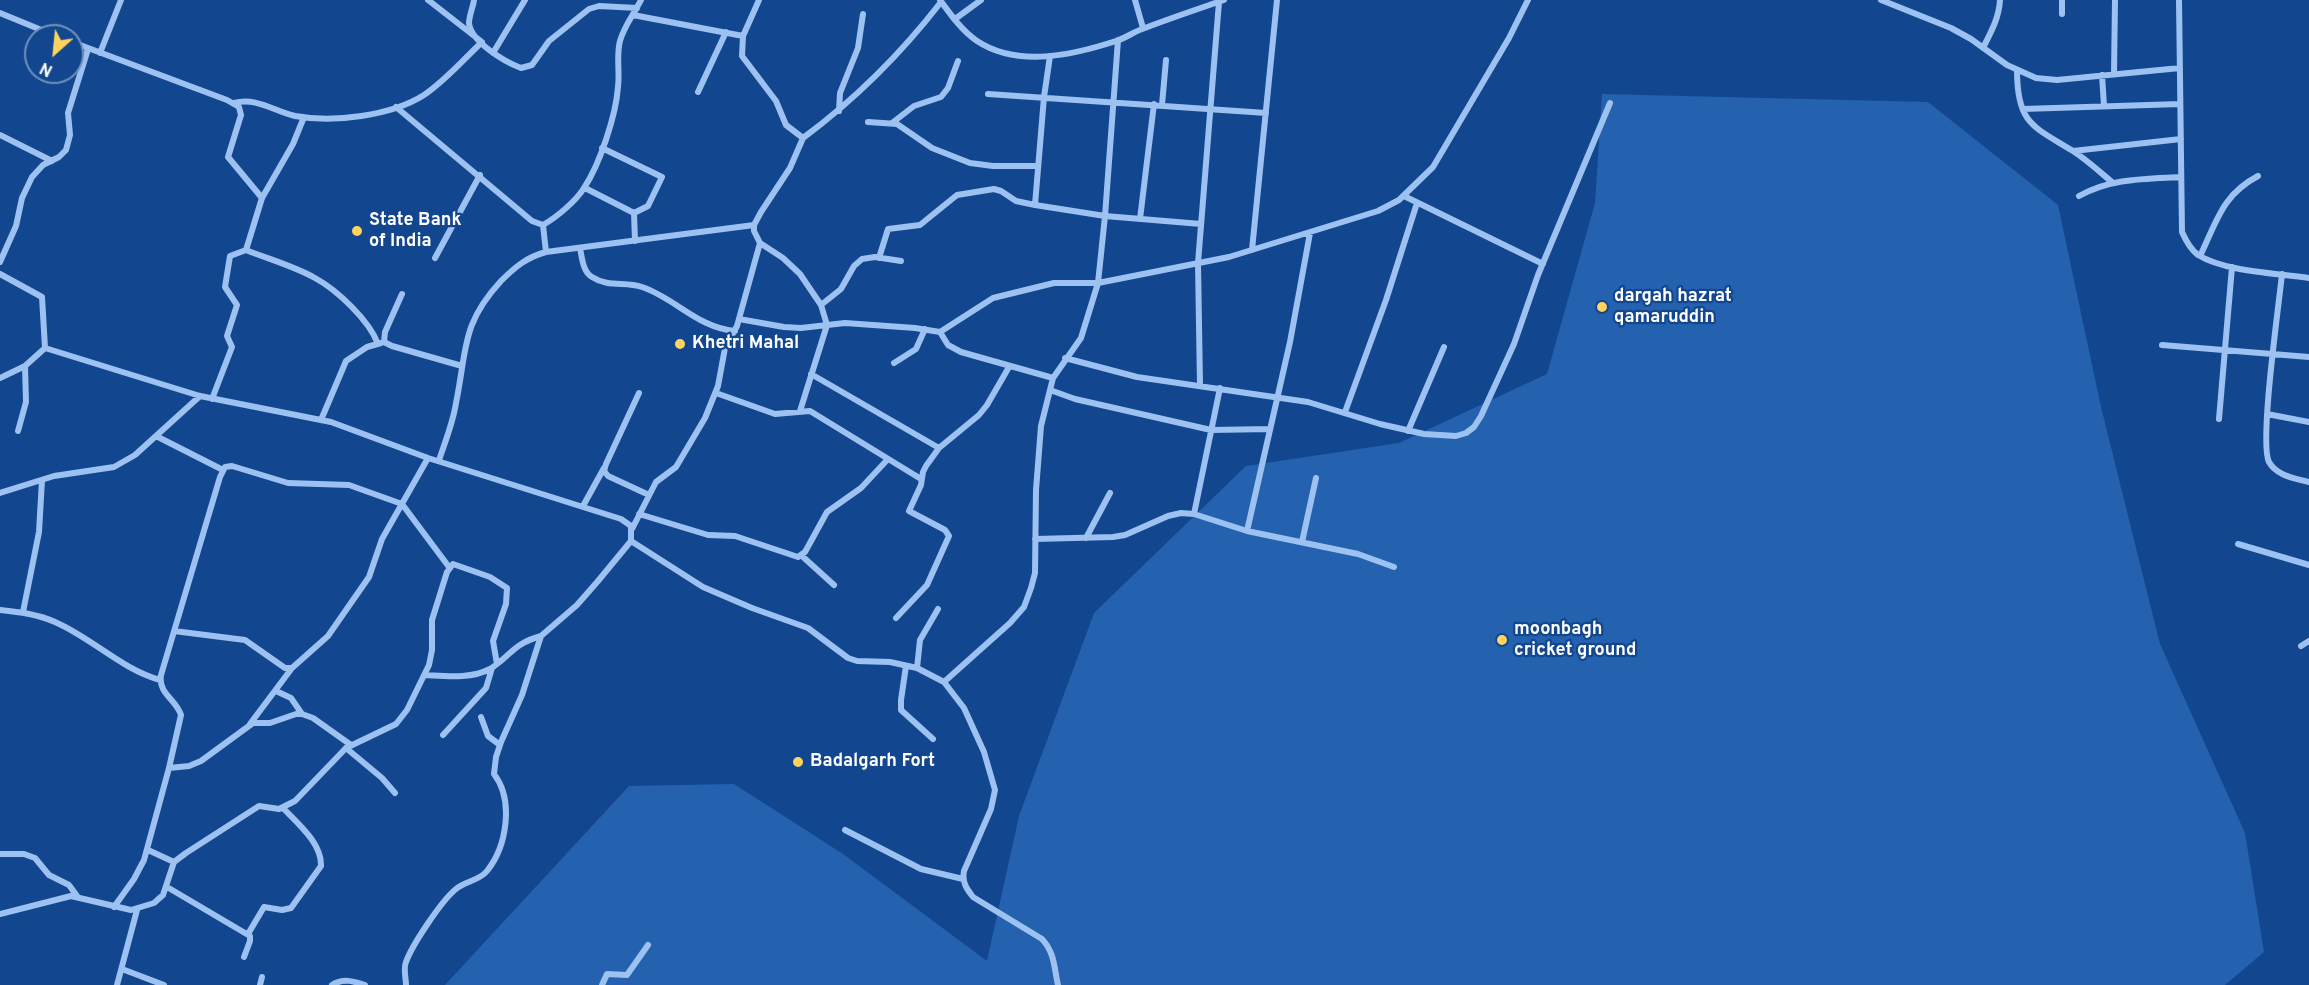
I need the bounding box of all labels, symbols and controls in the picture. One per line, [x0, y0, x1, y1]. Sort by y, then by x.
north arrow [24, 24, 84, 84]
text: N [37, 57, 56, 80]
place label: State Bank of India [369, 210, 461, 252]
marker: State Bank of India [350, 224, 364, 238]
place label: dargah hazrat qamaruddin [1614, 286, 1732, 328]
marker: dargah hazrat qamaruddin [1595, 300, 1609, 314]
place label: Khetri Mahal [692, 333, 799, 355]
marker: Khetri Mahal [673, 337, 687, 351]
place label: moonbagh cricket ground [1514, 619, 1636, 662]
marker: moonbagh cricket ground [1495, 633, 1509, 647]
place label: Badalgarh Fort [810, 751, 935, 773]
marker: Badalgarh Fort [791, 755, 805, 769]

